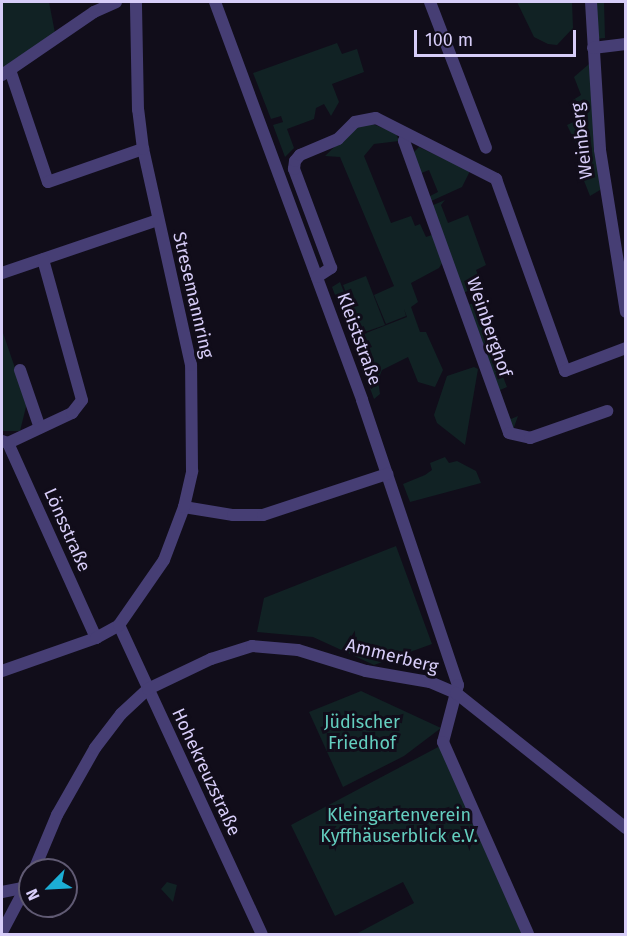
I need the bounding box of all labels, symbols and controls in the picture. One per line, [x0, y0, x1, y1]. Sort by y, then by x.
scale bar [417, 18, 579, 56]
text: 100 m [425, 29, 473, 51]
street label: Weinberg [567, 102, 597, 180]
street label: Stresemannring [168, 230, 218, 360]
street label: Weinberghof [462, 274, 516, 380]
street label: Kleiststraße [332, 290, 386, 388]
street label: Lönsstraße [39, 485, 95, 575]
street label: Ammerberg [344, 634, 440, 678]
street label: Hohekreuzstraße [167, 705, 245, 839]
park label: Jüdischer Friedhof [324, 712, 400, 754]
park label: Kleingartenverein Kyffhäuserblick e.V. [320, 805, 478, 848]
north arrow [18, 858, 78, 918]
text: N [22, 886, 44, 903]

